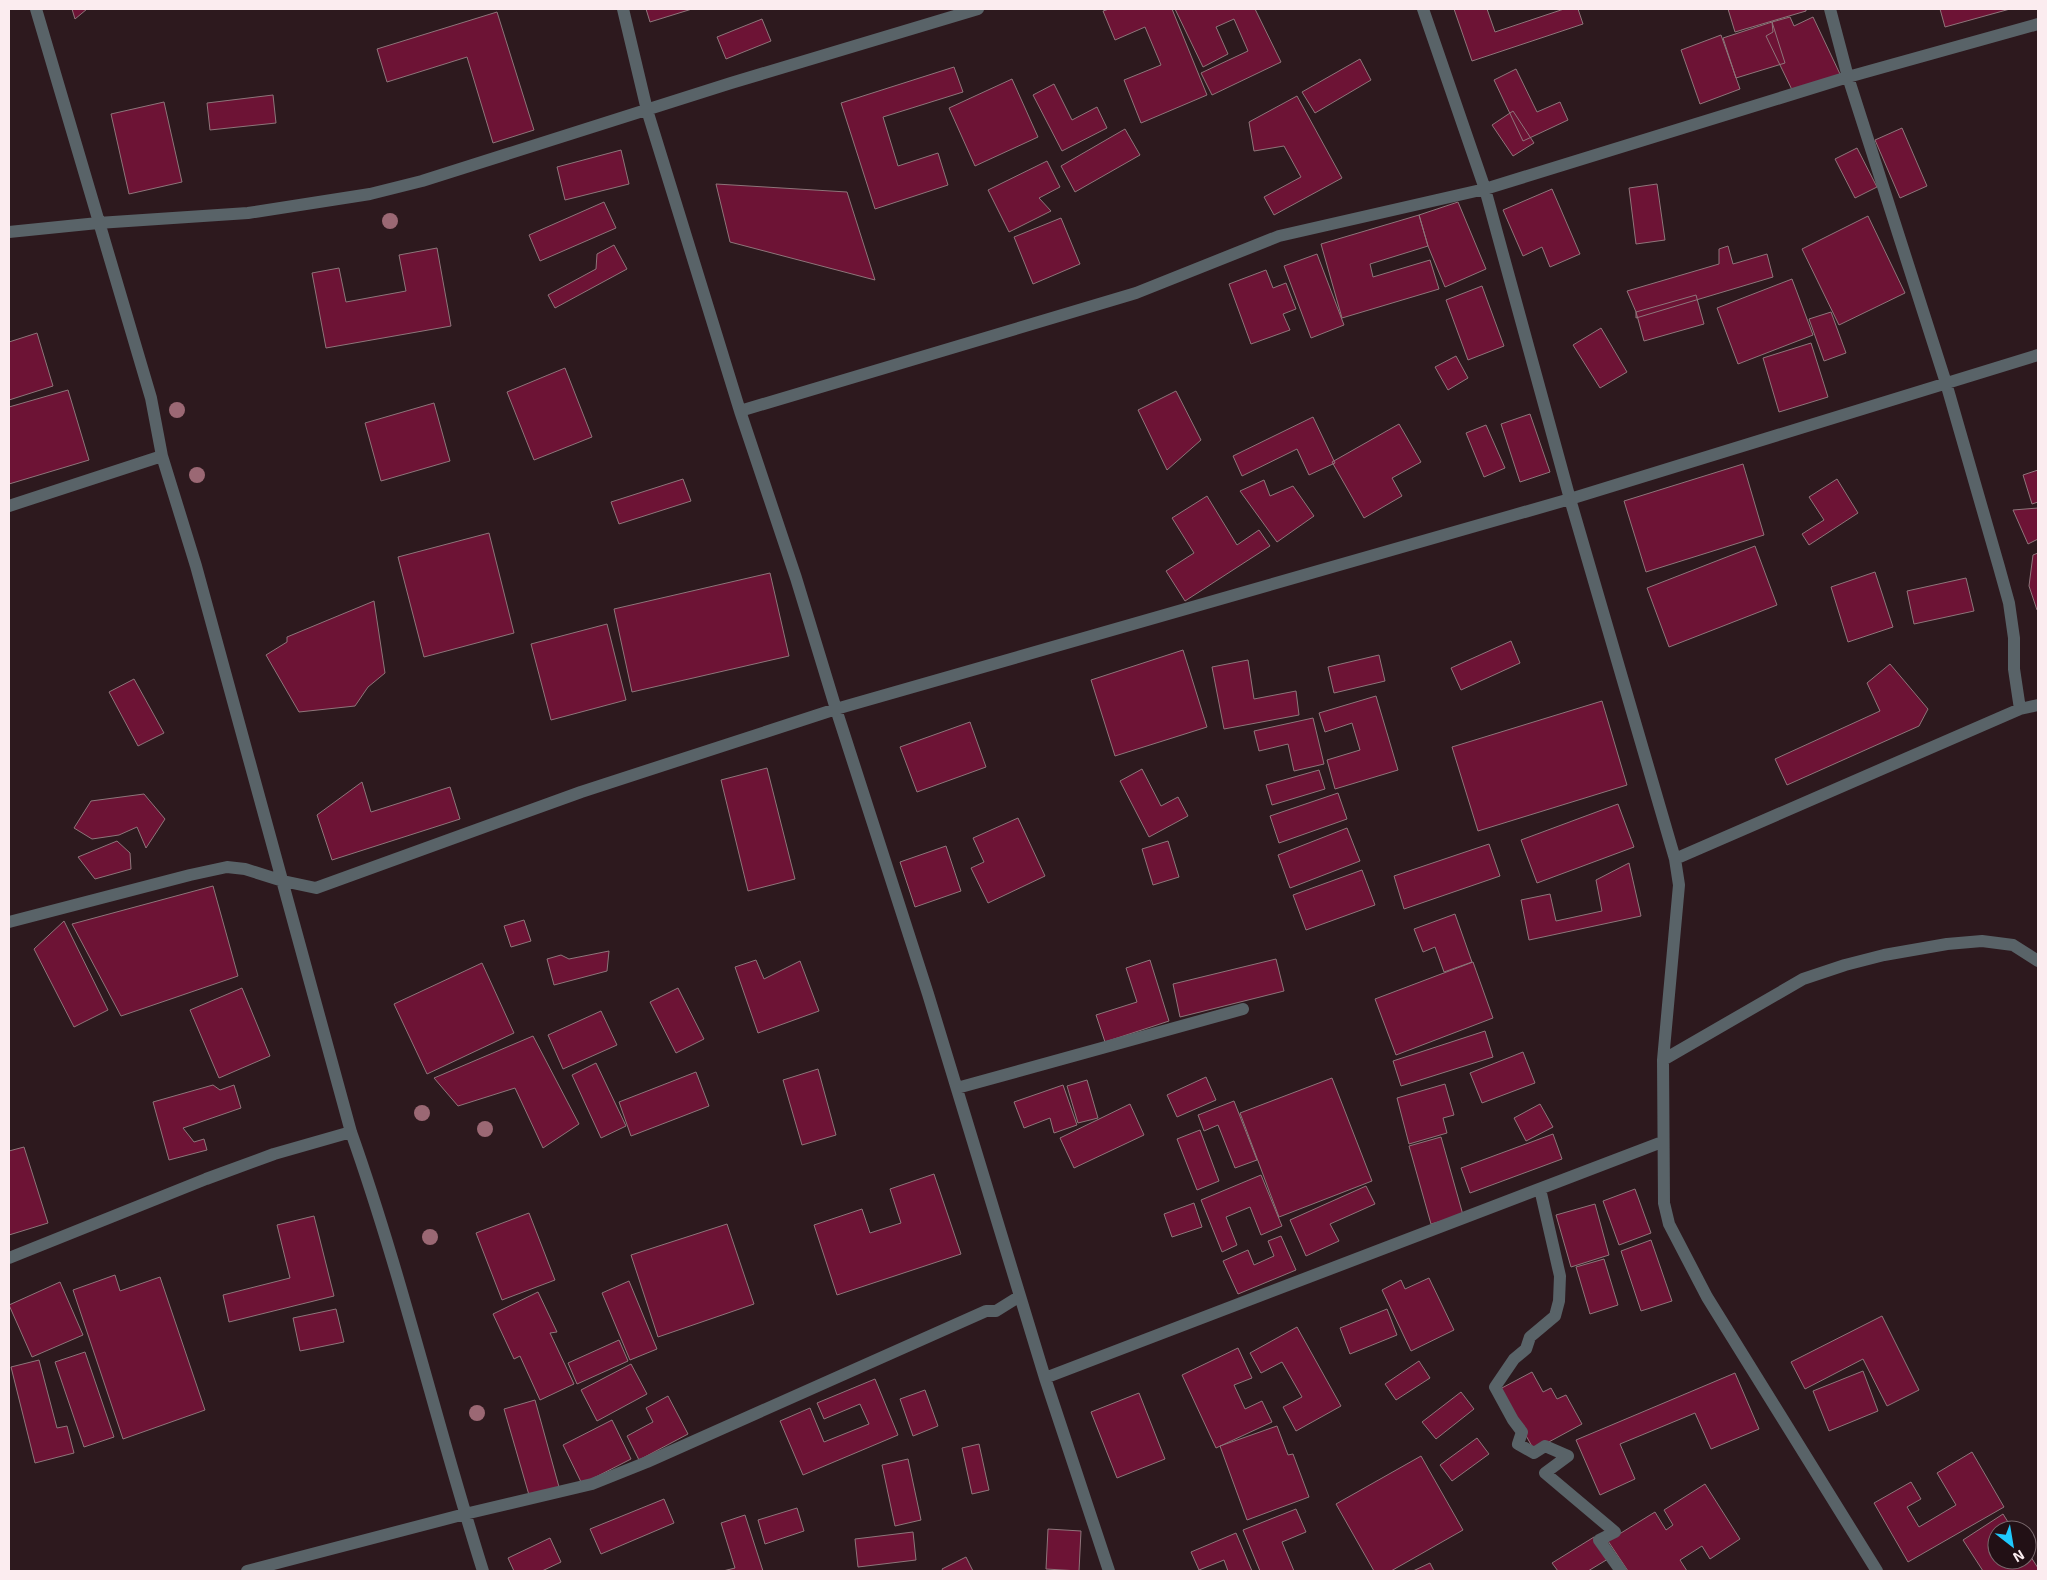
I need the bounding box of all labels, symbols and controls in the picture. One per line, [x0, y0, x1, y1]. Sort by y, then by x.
north arrow [1987, 1520, 2037, 1570]
text: N [2010, 1547, 2028, 1566]

